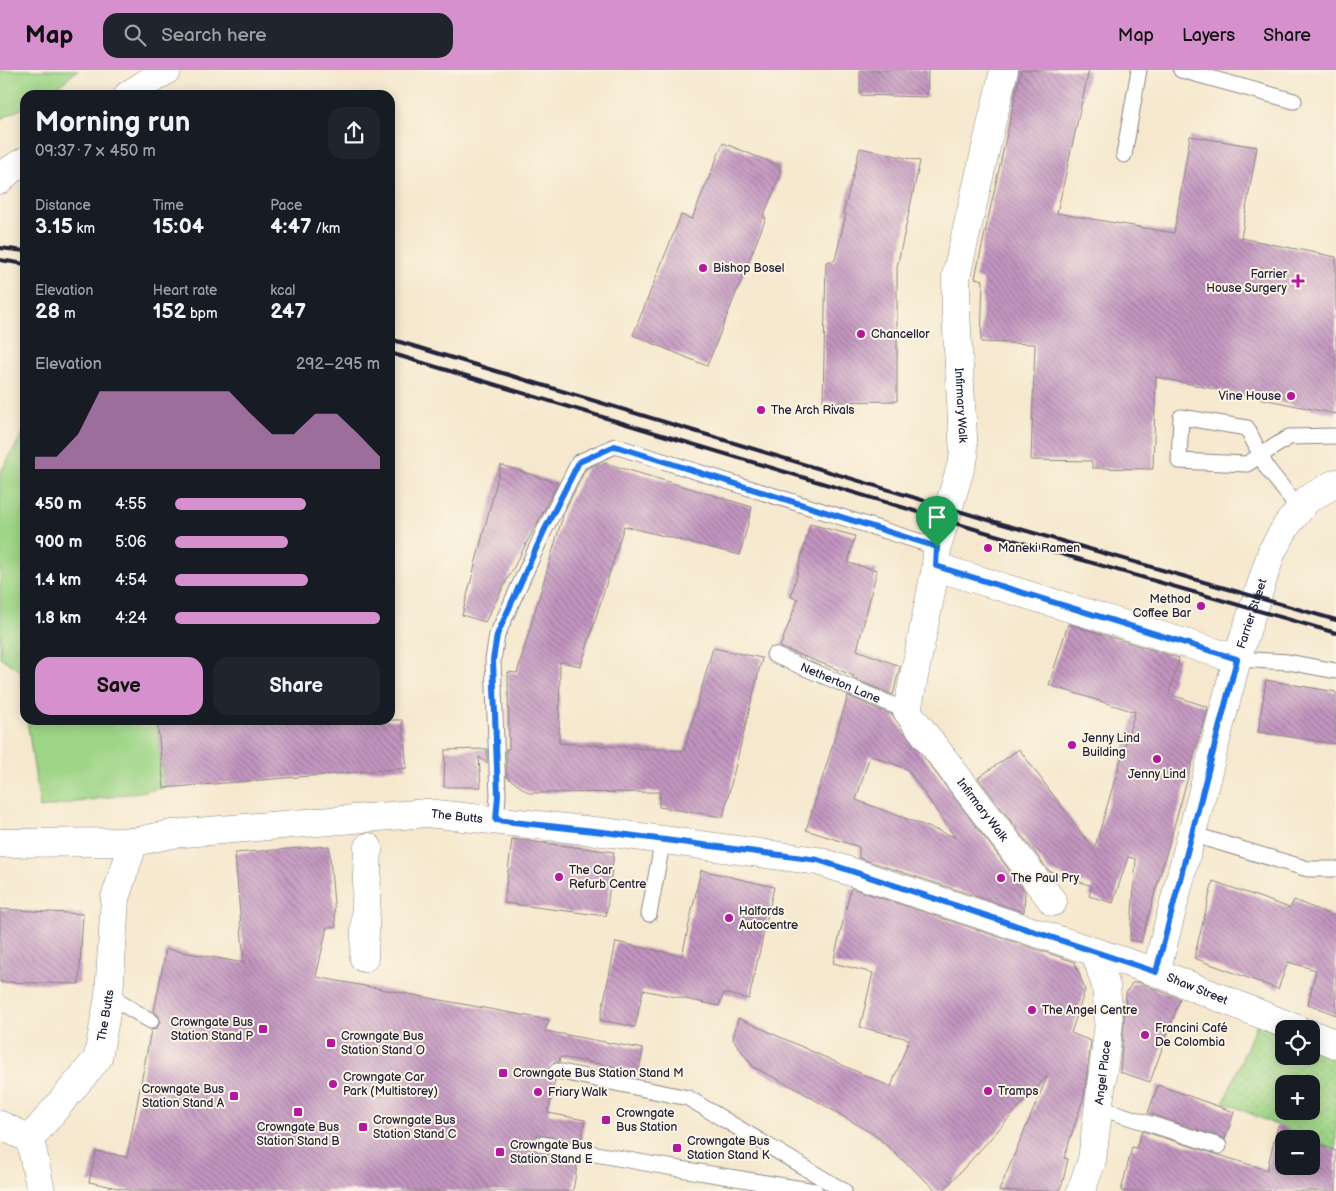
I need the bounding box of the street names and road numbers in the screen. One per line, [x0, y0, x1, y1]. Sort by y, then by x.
street label: Infirmary Walk [951, 367, 970, 444]
street label: Farrier Street [1234, 577, 1271, 651]
street label: Netherton Lane [798, 660, 882, 707]
street label: Infirmary Walk [953, 776, 1011, 845]
street label: The Butts [430, 806, 484, 827]
street label: Shaw Street [1164, 970, 1230, 1008]
street label: The Butts [94, 989, 117, 1042]
street label: Angel Place [1092, 1040, 1115, 1106]

